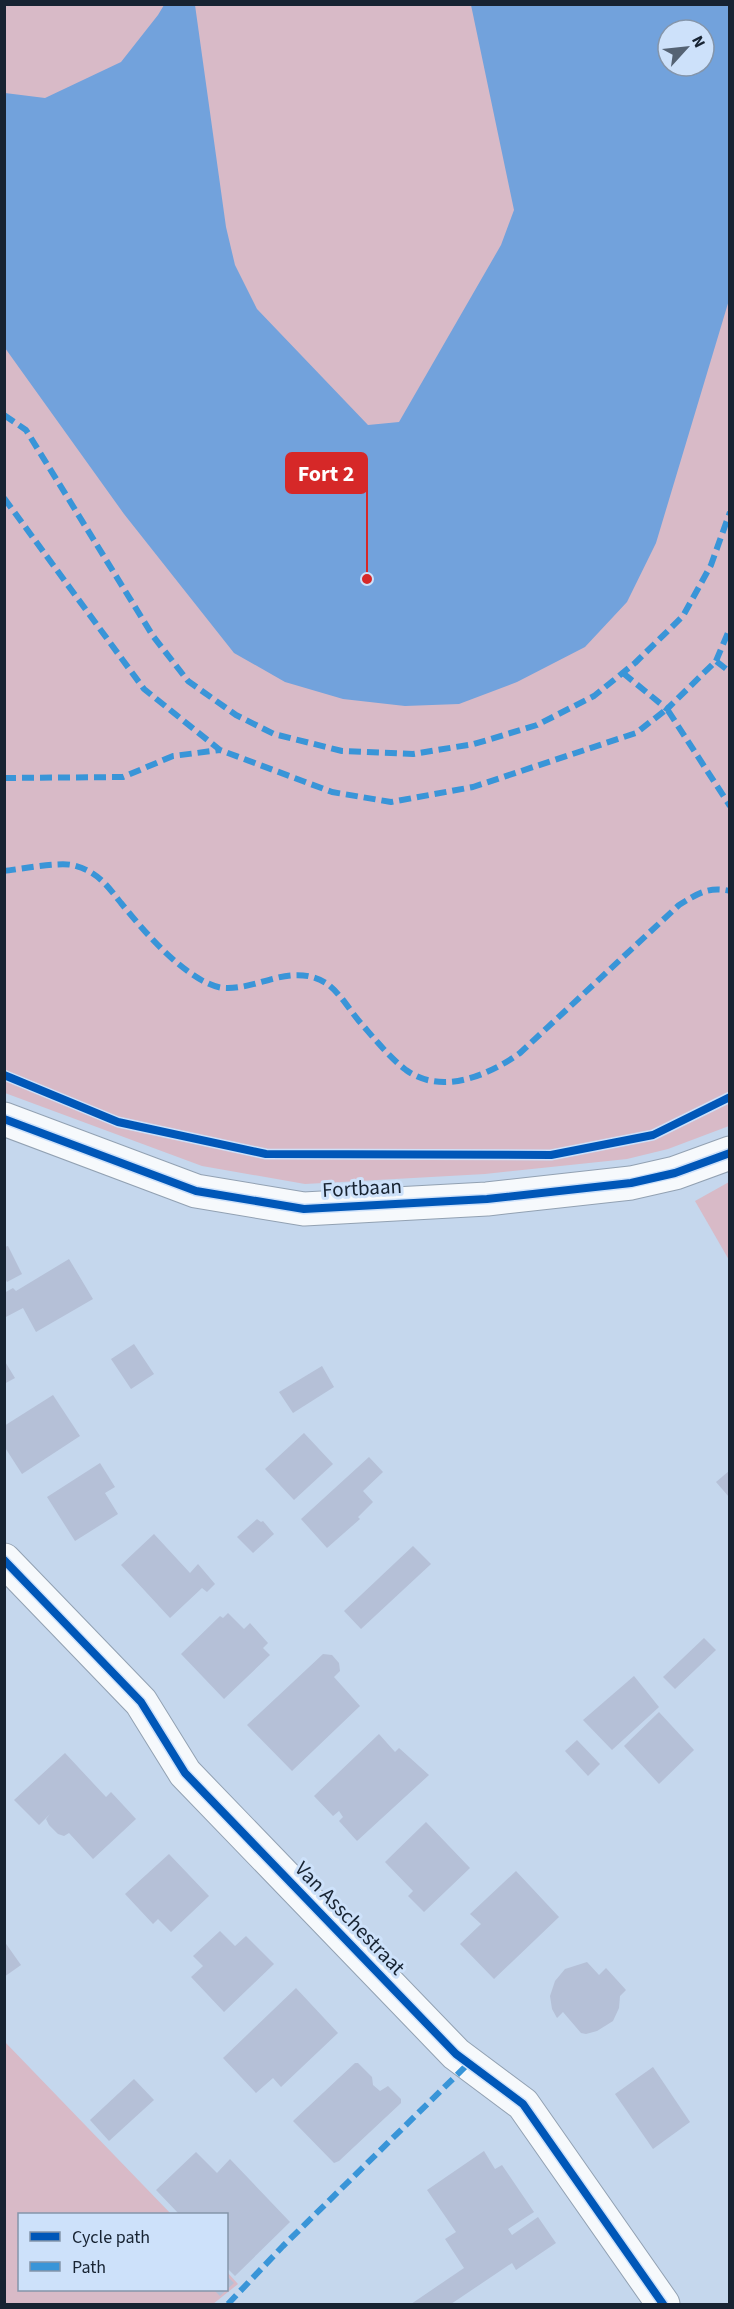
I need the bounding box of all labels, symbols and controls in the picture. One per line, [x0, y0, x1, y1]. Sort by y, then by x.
north arrow [656, 18, 716, 78]
text: N [686, 32, 711, 51]
callout: Fort 2 [286, 453, 367, 493]
text: Fort 2 [298, 458, 354, 490]
street label: Fortbaan [321, 1171, 403, 1205]
street label: Van Asschestraat [288, 1854, 412, 1982]
legend [18, 2213, 228, 2291]
text: Cycle path [72, 2225, 150, 2250]
text: Path [72, 2255, 106, 2280]

